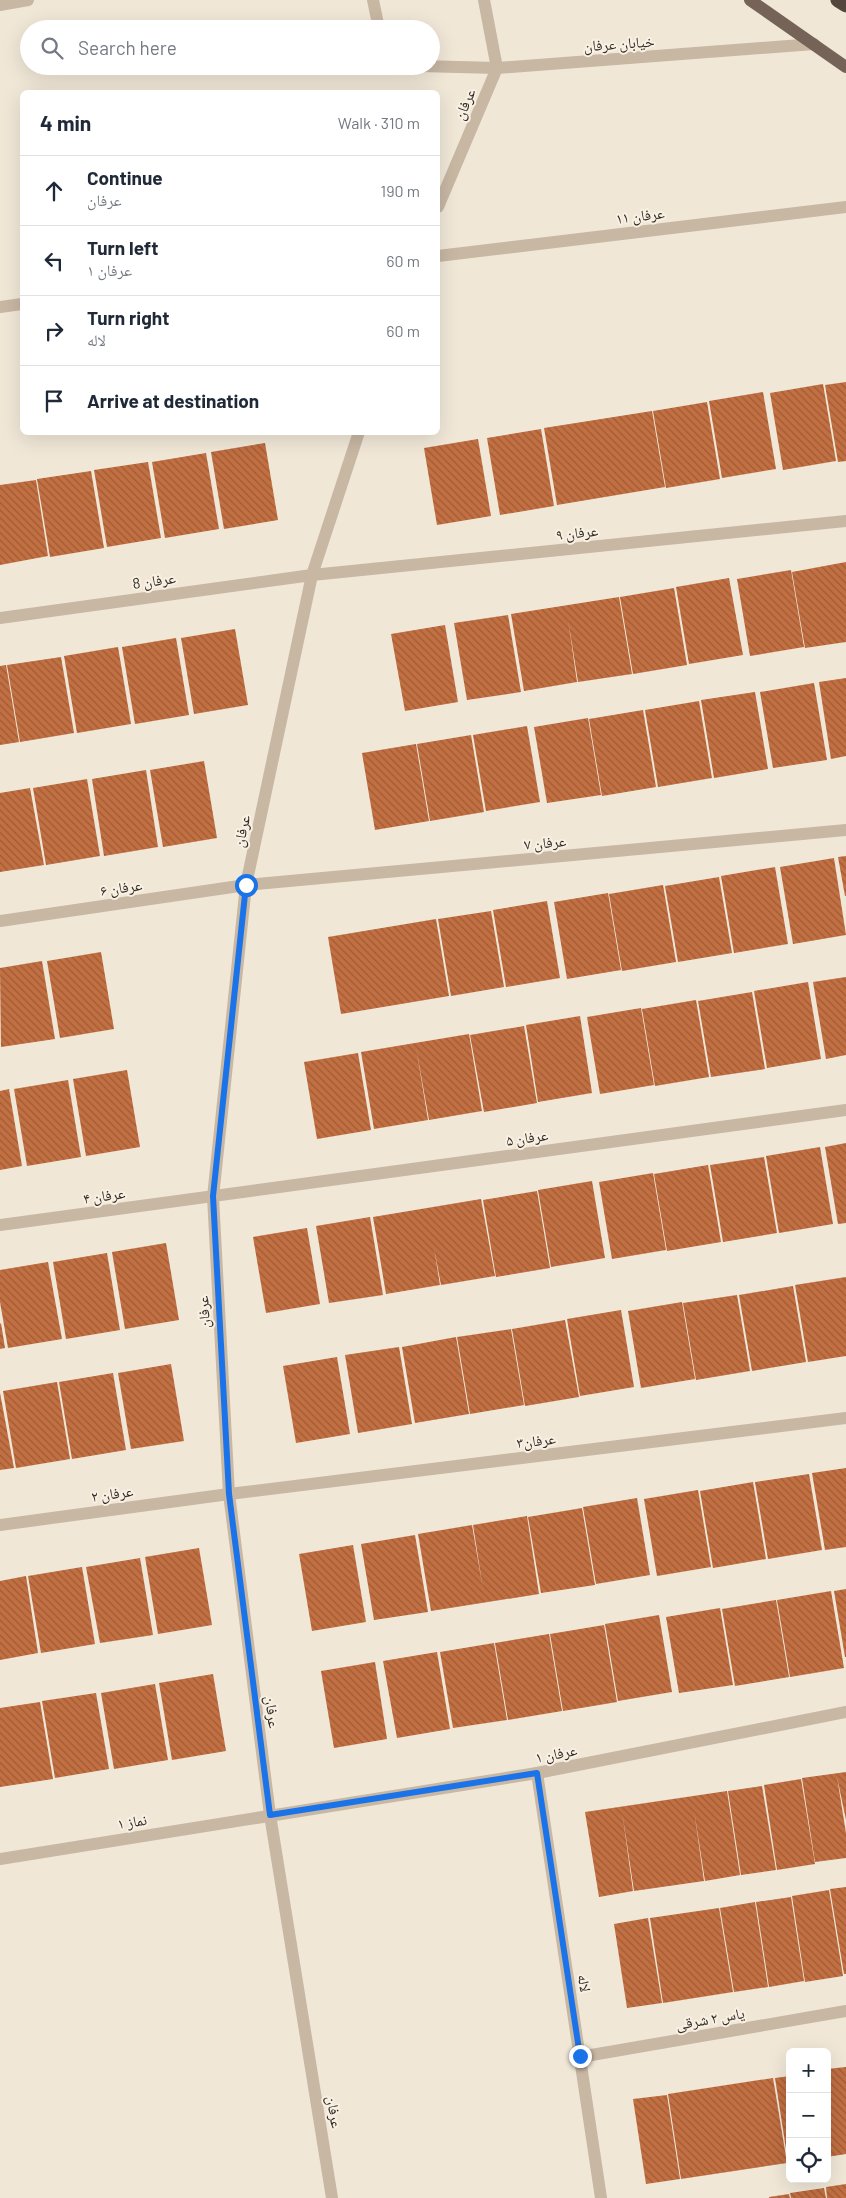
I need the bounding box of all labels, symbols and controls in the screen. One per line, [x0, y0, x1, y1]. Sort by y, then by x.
search box [20, 20, 440, 75]
street label: خیابان عرفان [583, 32, 656, 56]
icon: search [38, 34, 66, 62]
text: Search here [78, 36, 177, 59]
street label: عرفان [449, 85, 481, 123]
text: 4 min [40, 110, 91, 135]
text: Walk · 310 m [338, 113, 420, 132]
text: Continue [87, 166, 163, 189]
icon: ahead [40, 177, 68, 205]
text: 190 m [381, 181, 420, 200]
text: عرفان [87, 190, 122, 209]
street label: عرفان ۱۱ [615, 203, 666, 229]
text: Turn left [87, 236, 158, 259]
icon: left [40, 247, 68, 275]
text: 60 m [386, 251, 420, 270]
text: عرفان ۱ [87, 260, 132, 279]
text: Turn right [87, 306, 169, 329]
icon: right [40, 317, 68, 345]
text: 60 m [386, 321, 420, 340]
text: لاله [87, 330, 106, 349]
icon: arrive [40, 387, 68, 415]
text: Arrive at destination [87, 389, 259, 412]
street label: عرفان ۹ [555, 521, 600, 545]
street label: عرفان 8 [131, 568, 177, 594]
street label: عرفان [229, 813, 255, 849]
street label: عرفان ۷ [523, 831, 567, 855]
route start [235, 874, 258, 897]
street label: عرفان ۶ [99, 875, 144, 901]
street label: عرفان ۵ [505, 1125, 550, 1151]
street label: عرفان ۴ [82, 1183, 127, 1209]
street label: عرفان [193, 1295, 215, 1329]
street label: عرفان۳ [515, 1429, 557, 1453]
street label: عرفان ۲ [90, 1481, 135, 1507]
street label: عرفان [260, 1695, 284, 1730]
street label: عرفان ۱ [534, 1740, 579, 1768]
street label: نماز ۱ [116, 1810, 148, 1833]
street label: لاله [575, 1973, 595, 1993]
street label: یاس ۲ شرقی [674, 2003, 746, 2035]
route end [569, 2045, 592, 2068]
map controls [786, 2048, 831, 2183]
button: + [786, 2048, 831, 2093]
button: − [786, 2093, 831, 2138]
street label: عرفان [322, 2095, 346, 2130]
button: locate [786, 2138, 831, 2183]

